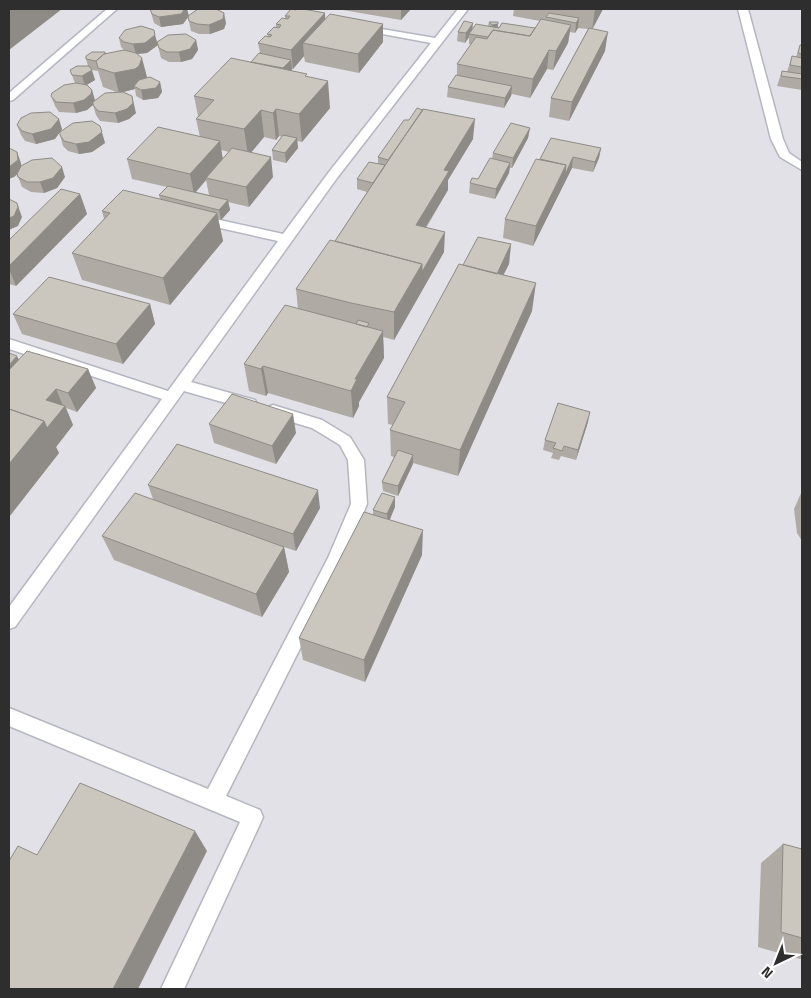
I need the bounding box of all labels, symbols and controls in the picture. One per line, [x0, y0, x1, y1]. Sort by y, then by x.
north arrow [751, 938, 801, 988]
text: N [756, 962, 778, 984]

